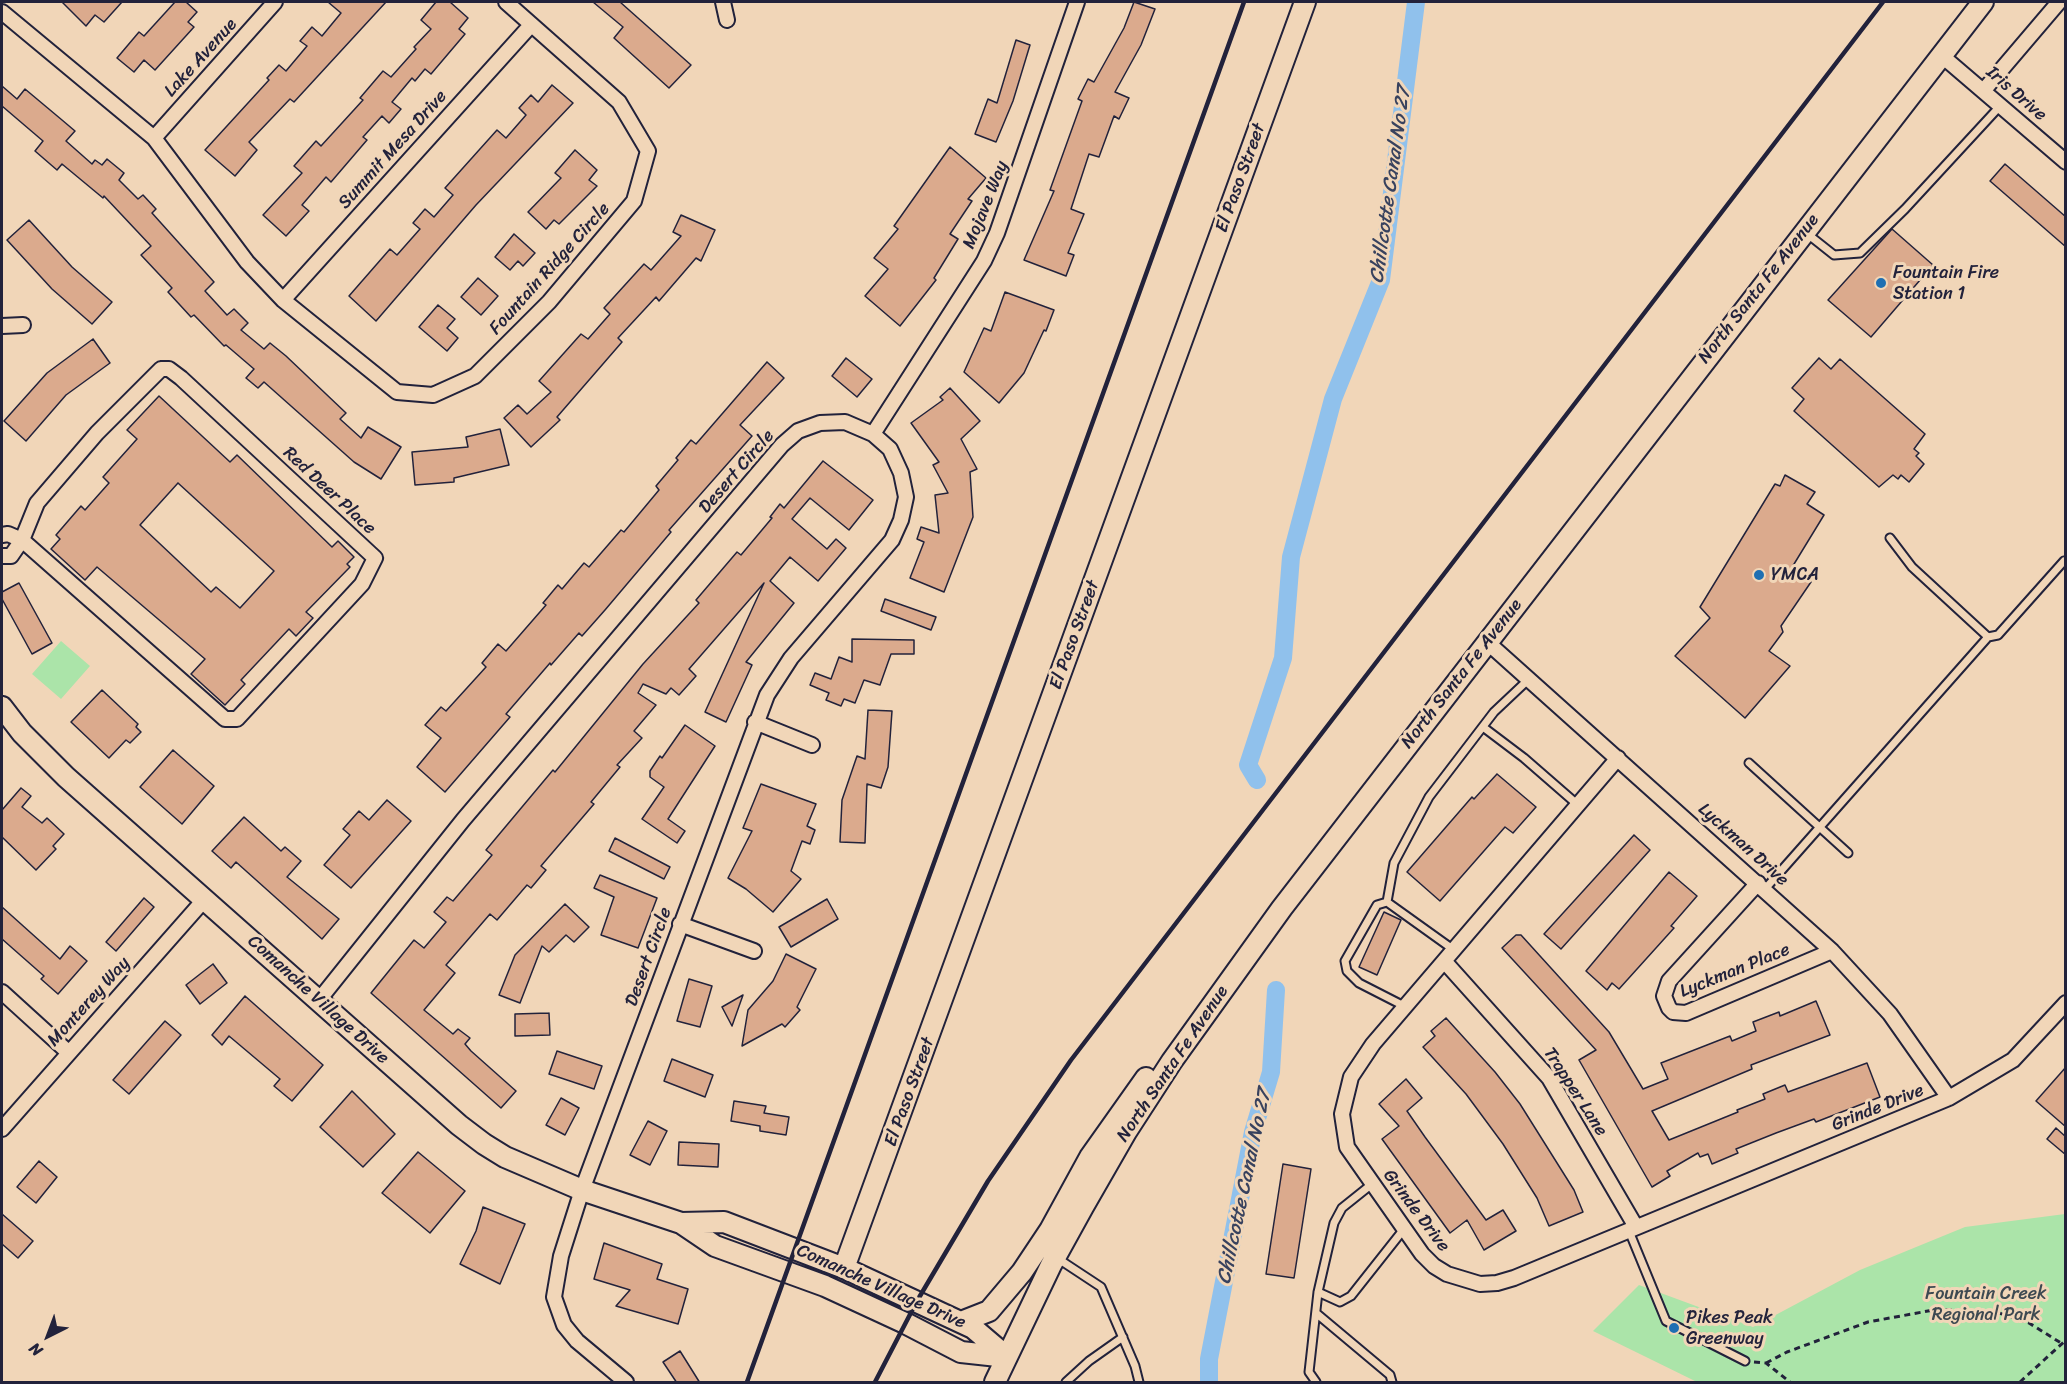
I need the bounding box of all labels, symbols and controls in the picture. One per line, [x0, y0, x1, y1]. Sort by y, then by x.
street label: Lake Avenue [160, 14, 242, 102]
street label: Iris Drive [1981, 62, 2051, 126]
water label: Chillcotte Canal No 27 [1365, 85, 1417, 285]
street label: Summit Mesa Drive [334, 86, 452, 214]
street label: El Paso Street [1211, 121, 1271, 235]
street label: Mojave Way [959, 158, 1013, 252]
street label: Fountain Ridge Circle [485, 199, 615, 339]
street label: North Santa Fe Avenue [1694, 210, 1824, 368]
place label: Fountain Fire Station 1 [1893, 262, 1999, 304]
marker: Fountain Fire Station 1 [1874, 276, 1888, 290]
street label: Desert Circle [695, 426, 779, 518]
street label: Red Deer Place [278, 443, 380, 539]
place label: YMCA [1771, 564, 1819, 586]
marker: YMCA [1752, 568, 1766, 582]
street label: El Paso Street [1045, 578, 1105, 692]
street label: North Santa Fe Avenue [1397, 595, 1527, 753]
street label: Lyckman Drive [1693, 799, 1793, 891]
street label: Desert Circle [621, 905, 677, 1009]
street label: Comanche Village Drive [243, 931, 393, 1069]
street label: Lyckman Place [1677, 939, 1793, 1003]
street label: Monterey Way [43, 953, 135, 1051]
street label: North Santa Fe Avenue [1113, 982, 1233, 1146]
street label: El Paso Street [880, 1035, 940, 1149]
street label: Trapper Lane [1538, 1044, 1612, 1140]
street label: Grinde Drive [1829, 1080, 1927, 1136]
water label: Chillcotte Canal No 27 [1213, 1088, 1277, 1286]
street label: Grinde Drive [1378, 1166, 1454, 1256]
street label: Comanche Village Drive [793, 1240, 969, 1334]
park label: Fountain Creek Regional Park [1925, 1283, 2047, 1326]
north arrow [18, 1306, 78, 1366]
place label: Pikes Peak Greenway [1686, 1307, 1772, 1350]
marker: Pikes Peak Greenway [1667, 1321, 1681, 1335]
text: N [22, 1335, 49, 1364]

